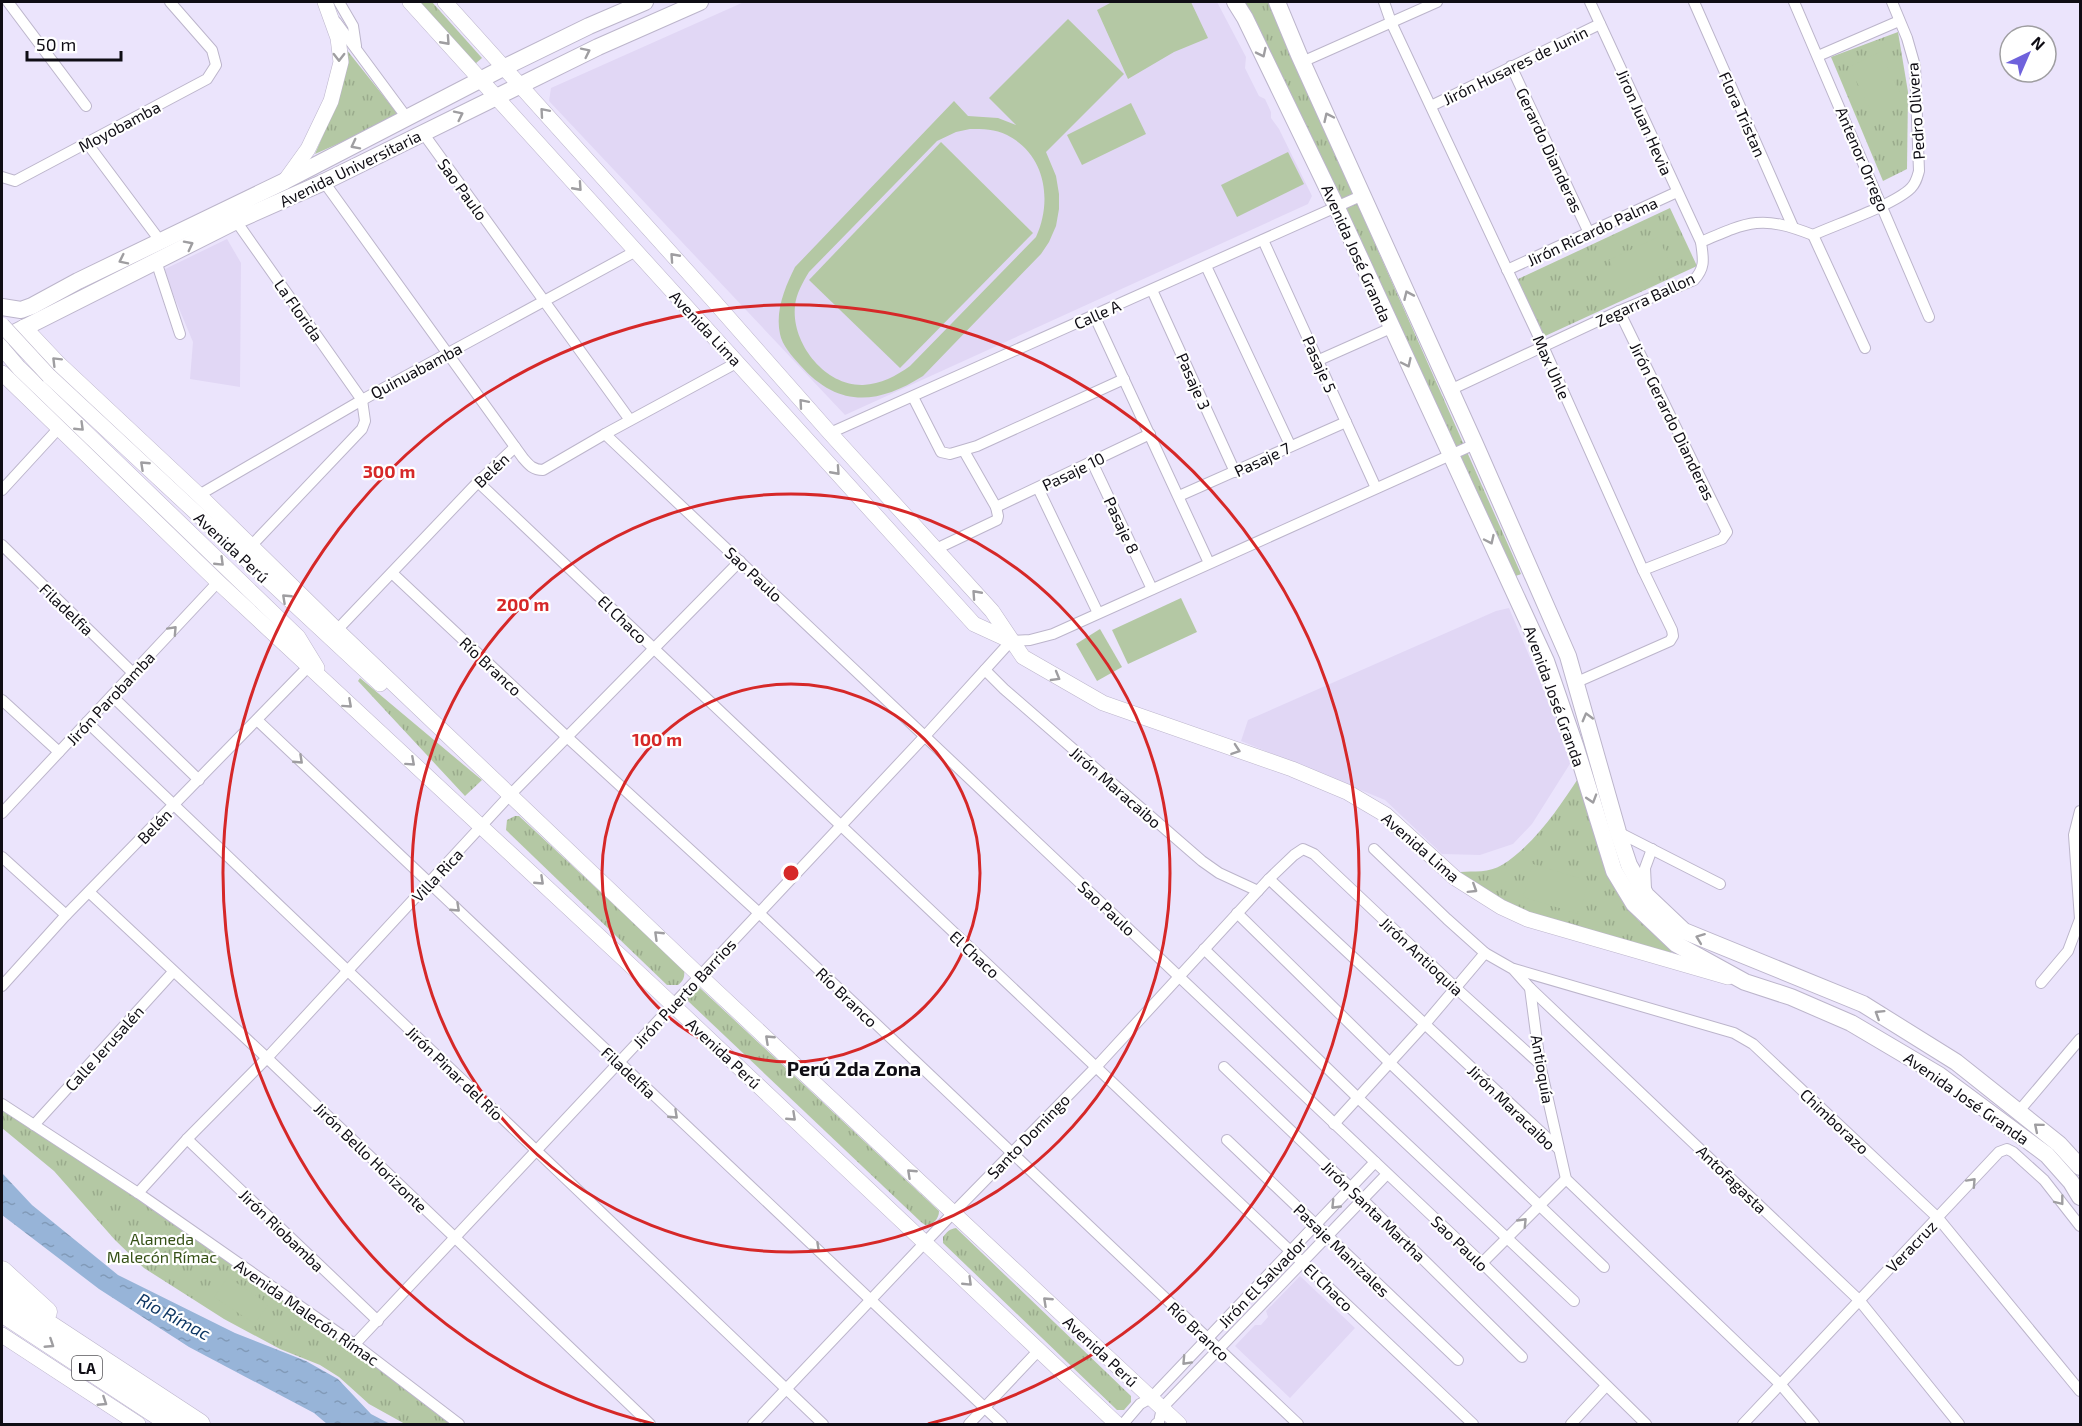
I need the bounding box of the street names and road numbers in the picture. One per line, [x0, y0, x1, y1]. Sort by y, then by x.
street label: Jirón Husares de Junin [1439, 22, 1591, 108]
street label: Pedro Olivera [1902, 62, 1928, 160]
street label: Jiron Juan Hevia [1613, 66, 1677, 178]
street label: Flora Tristan [1716, 68, 1770, 160]
street label: Gerardo Dianderas [1513, 84, 1587, 216]
street label: Moyobamba [75, 96, 163, 156]
street label: Antenor Orrego [1832, 104, 1894, 214]
street label: Avenida Universitaria [276, 126, 424, 210]
street label: Sao Paulo [434, 154, 492, 224]
street label: Avenida José Granda [1318, 181, 1396, 325]
street label: Jirón Ricardo Palma [1524, 192, 1660, 270]
street label: Zegarra Ballon [1592, 268, 1698, 330]
street label: La Florida [271, 275, 327, 345]
street label: Avenida Lima [666, 286, 746, 370]
street label: Calle A [1071, 295, 1123, 333]
street label: Max Uhle [1529, 332, 1575, 402]
street label: Pasaje 5 [1298, 333, 1341, 396]
street label: Quinuabamba [367, 338, 465, 403]
street label: Jirón Gerardo Dianderas [1626, 339, 1720, 503]
street label: Pasaje 3 [1172, 350, 1215, 413]
street label: Pasaje 7 [1231, 438, 1293, 481]
street label: Pasaje 10 [1039, 448, 1108, 495]
street label: Belén [470, 449, 512, 491]
street label: Pasaje 8 [1100, 493, 1143, 557]
street label: Avenida Perú [191, 508, 273, 586]
street label: Sao Paulo [721, 543, 787, 605]
street label: Filadelfia [36, 579, 98, 639]
street label: El Chaco [595, 591, 651, 647]
street label: Avenida José Granda [1521, 623, 1589, 769]
street label: Río Branco [456, 633, 526, 699]
street label: Jirón Parobamba [62, 647, 158, 749]
street label: Jirón Maracaibo [1067, 742, 1165, 832]
street label: Belén [133, 805, 175, 847]
street label: Avenida Lima [1378, 808, 1464, 886]
street label: Villa Rica [408, 844, 466, 906]
street label: Sao Paulo [1074, 877, 1140, 939]
street label: Jirón Antioquia [1377, 913, 1467, 999]
street label: El Chaco [946, 926, 1004, 982]
street label: Jirón Puerto Barrios [628, 934, 740, 1052]
street label: Río Branco [812, 963, 882, 1031]
street label: Calle Jerusalén [61, 1001, 147, 1095]
street label: Avenida Perú [683, 1014, 765, 1092]
street label: Jirón Pinar del Río [403, 1022, 507, 1124]
street label: Antioquía [1528, 1033, 1558, 1105]
street label: Filadelfia [598, 1042, 660, 1102]
street label: Avenida José Granda [1901, 1048, 2033, 1148]
street label: Jirón Maracaibo [1464, 1060, 1560, 1154]
street label: Chimborazo [1797, 1084, 1873, 1158]
street label: Santo Domingo [983, 1090, 1073, 1182]
street label: Jirón Bello Horizonte [311, 1098, 431, 1216]
street label: Antofagasta [1693, 1141, 1771, 1217]
street label: Jirón Santa Martha [1318, 1157, 1430, 1265]
street label: Jirón Riobamba [236, 1185, 328, 1275]
street label: Pasaje Manizales [1289, 1199, 1394, 1301]
street label: Sao Paulo [1428, 1211, 1492, 1275]
street label: Veracruz [1882, 1216, 1940, 1276]
street label: Jirón El Salvador [1214, 1232, 1310, 1331]
street label: Avenida Malecón Rímac [231, 1255, 383, 1369]
street label: El Chaco [1301, 1259, 1357, 1315]
street label: Río Branco [1164, 1298, 1234, 1364]
street label: Avenida Perú [1060, 1312, 1142, 1390]
road number: LA [72, 1356, 102, 1380]

